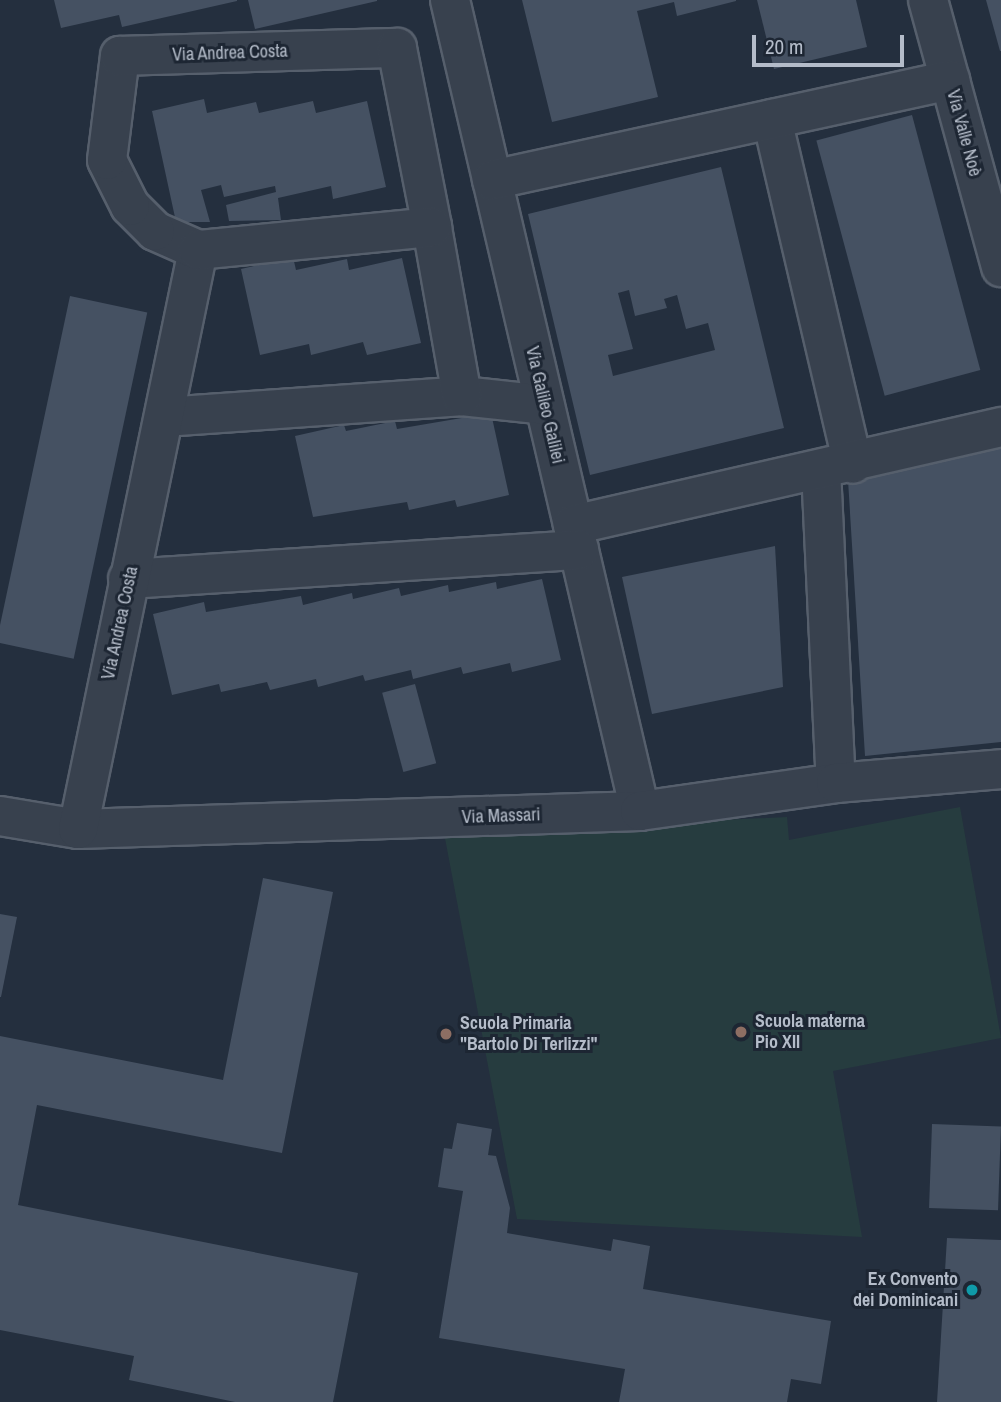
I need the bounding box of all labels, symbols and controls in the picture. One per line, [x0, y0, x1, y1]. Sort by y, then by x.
scale bar [756, 21, 908, 65]
text: 20 m [765, 32, 803, 61]
street label: Via Andrea Costa [172, 40, 288, 66]
street label: Via Valle Noè [942, 87, 986, 179]
street label: Via Galileo Galilei [521, 344, 569, 466]
street label: Via Andrea Costa [97, 564, 143, 682]
street label: Via Massari [461, 804, 541, 828]
place label: Scuola materna Pio XII [755, 1011, 865, 1054]
place label: Scuola Primaria "Bartolo Di Terlizzi" [460, 1013, 598, 1056]
marker: Scuola materna Pio XII [733, 1024, 749, 1040]
marker: Scuola Primaria "Bartolo Di Terlizzi" [438, 1026, 454, 1042]
place label: Ex Convento dei Dominicani [853, 1269, 958, 1312]
marker: Ex Convento dei Dominicani [964, 1282, 980, 1298]

